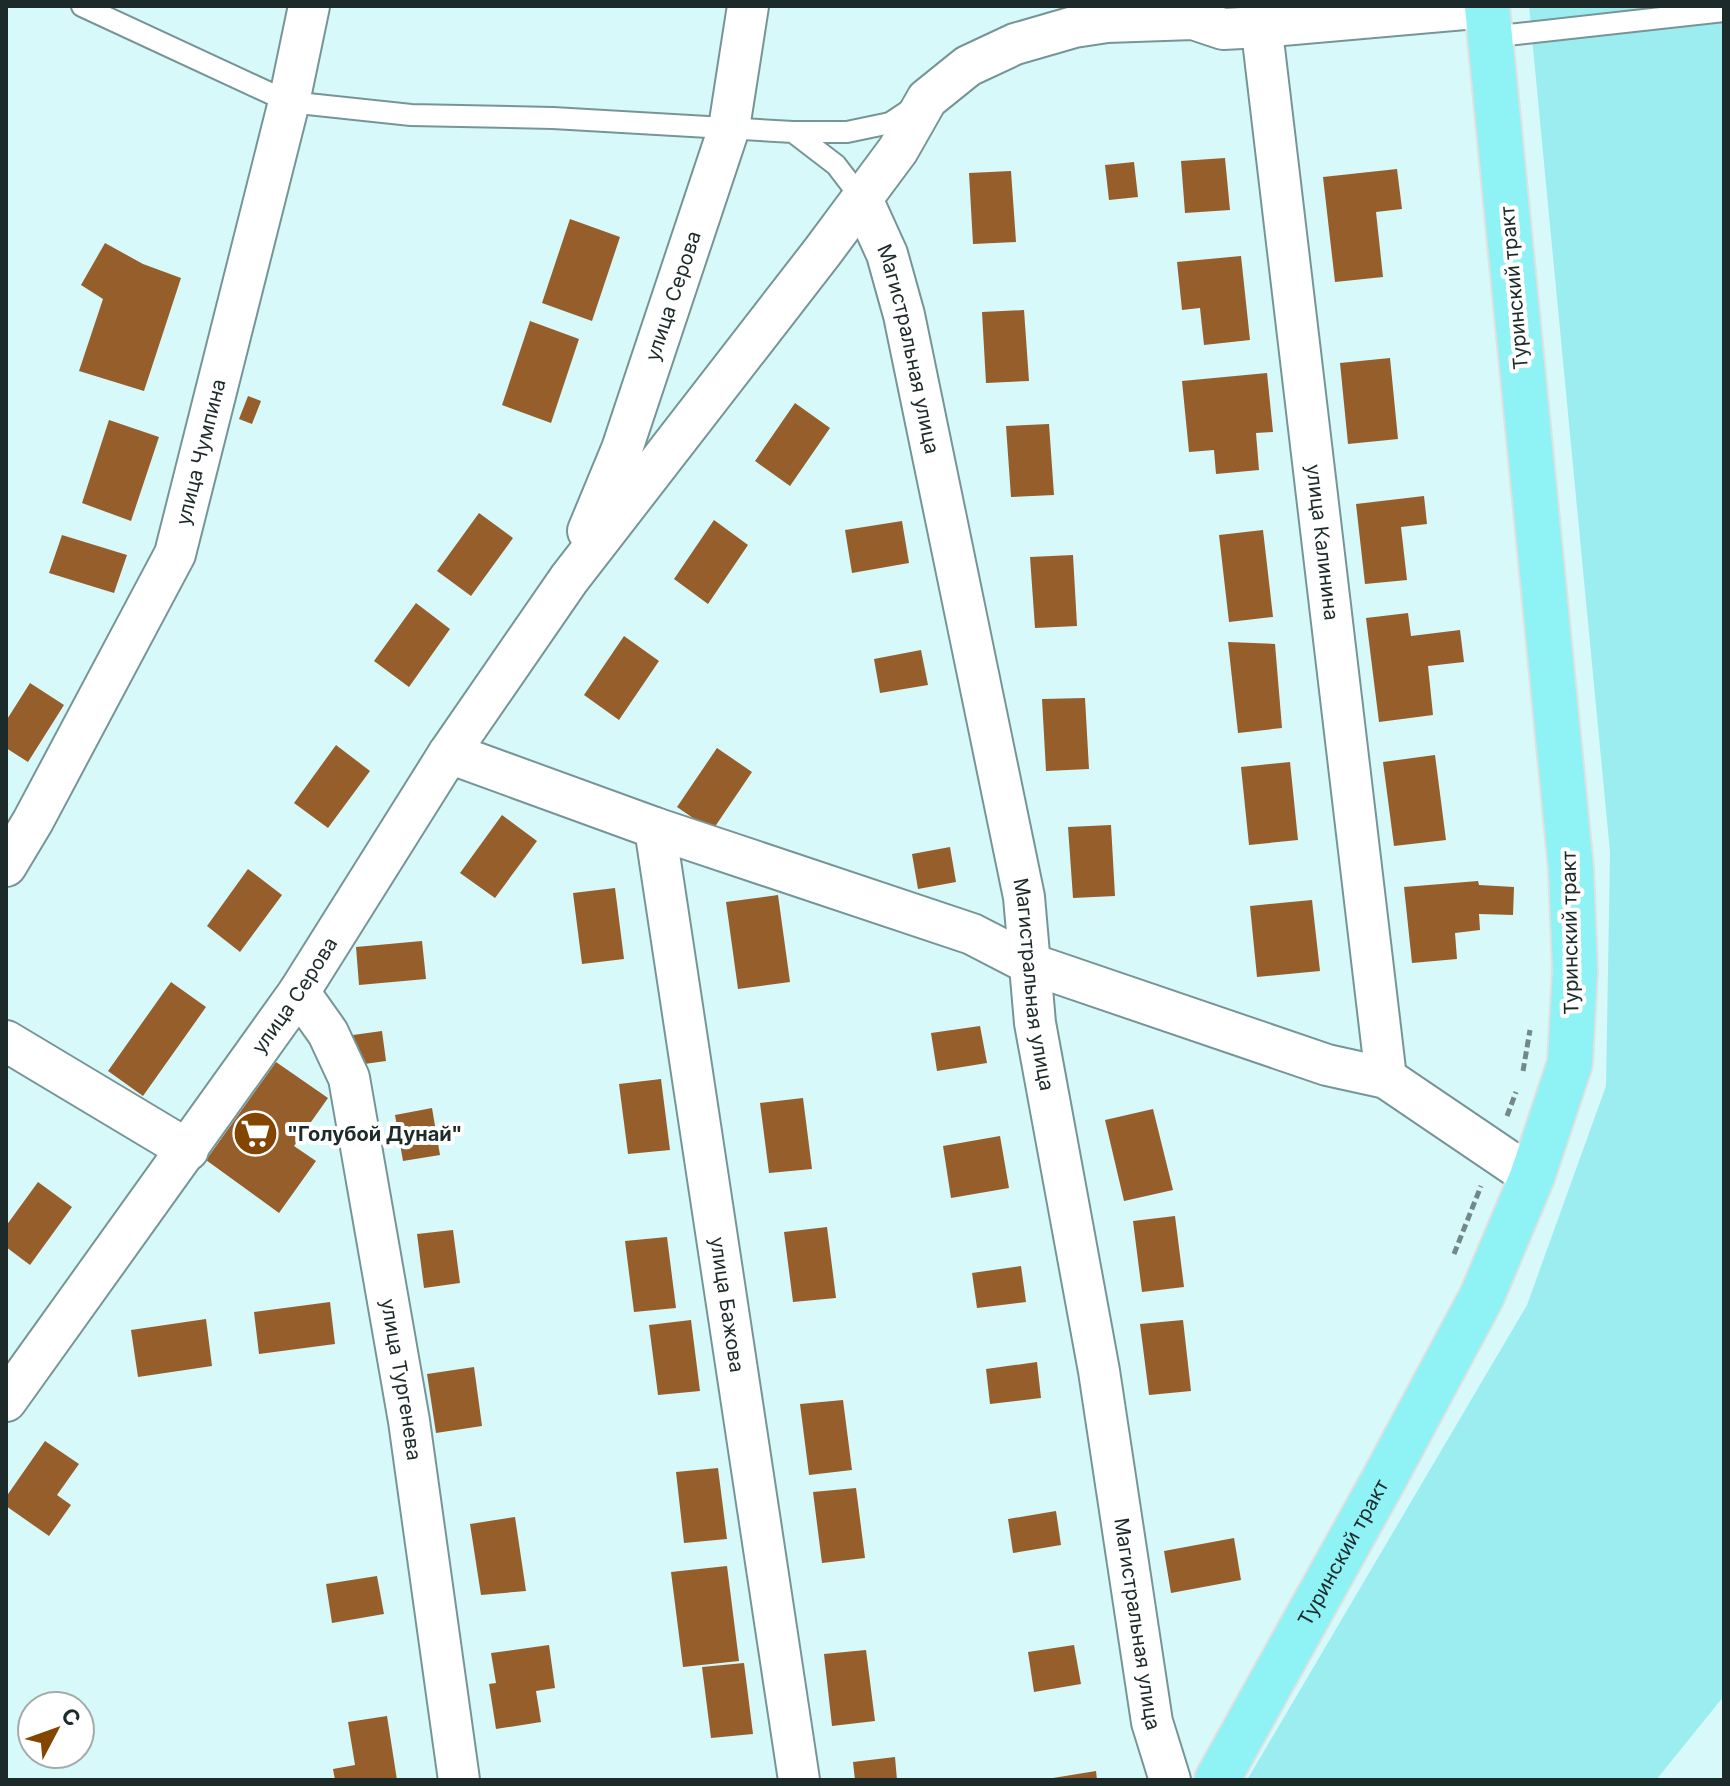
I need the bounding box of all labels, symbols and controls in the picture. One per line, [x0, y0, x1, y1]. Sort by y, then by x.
street label: Туринский тракт [1495, 205, 1533, 371]
street label: улица Серова [640, 228, 706, 364]
street label: Магистральная улица [872, 240, 944, 456]
street label: улица Чумпина [171, 376, 231, 528]
street label: улица Калинина [1301, 463, 1344, 622]
street label: Туринский тракт [1557, 850, 1583, 1015]
street label: Магистральная улица [1008, 876, 1059, 1093]
street label: улица Серова [247, 933, 342, 1058]
supermarket icon: "Голубой Дунай" [232, 1110, 280, 1158]
place label: "Голубой Дунай" [287, 1122, 462, 1146]
street label: улица Бажова [705, 1235, 749, 1374]
street label: улица Тургенева [376, 1297, 426, 1462]
street label: Туринский тракт [1293, 1475, 1394, 1630]
street label: Магистральная улица [1109, 1516, 1166, 1733]
north arrow [16, 1690, 96, 1770]
text: С [56, 1702, 86, 1732]

